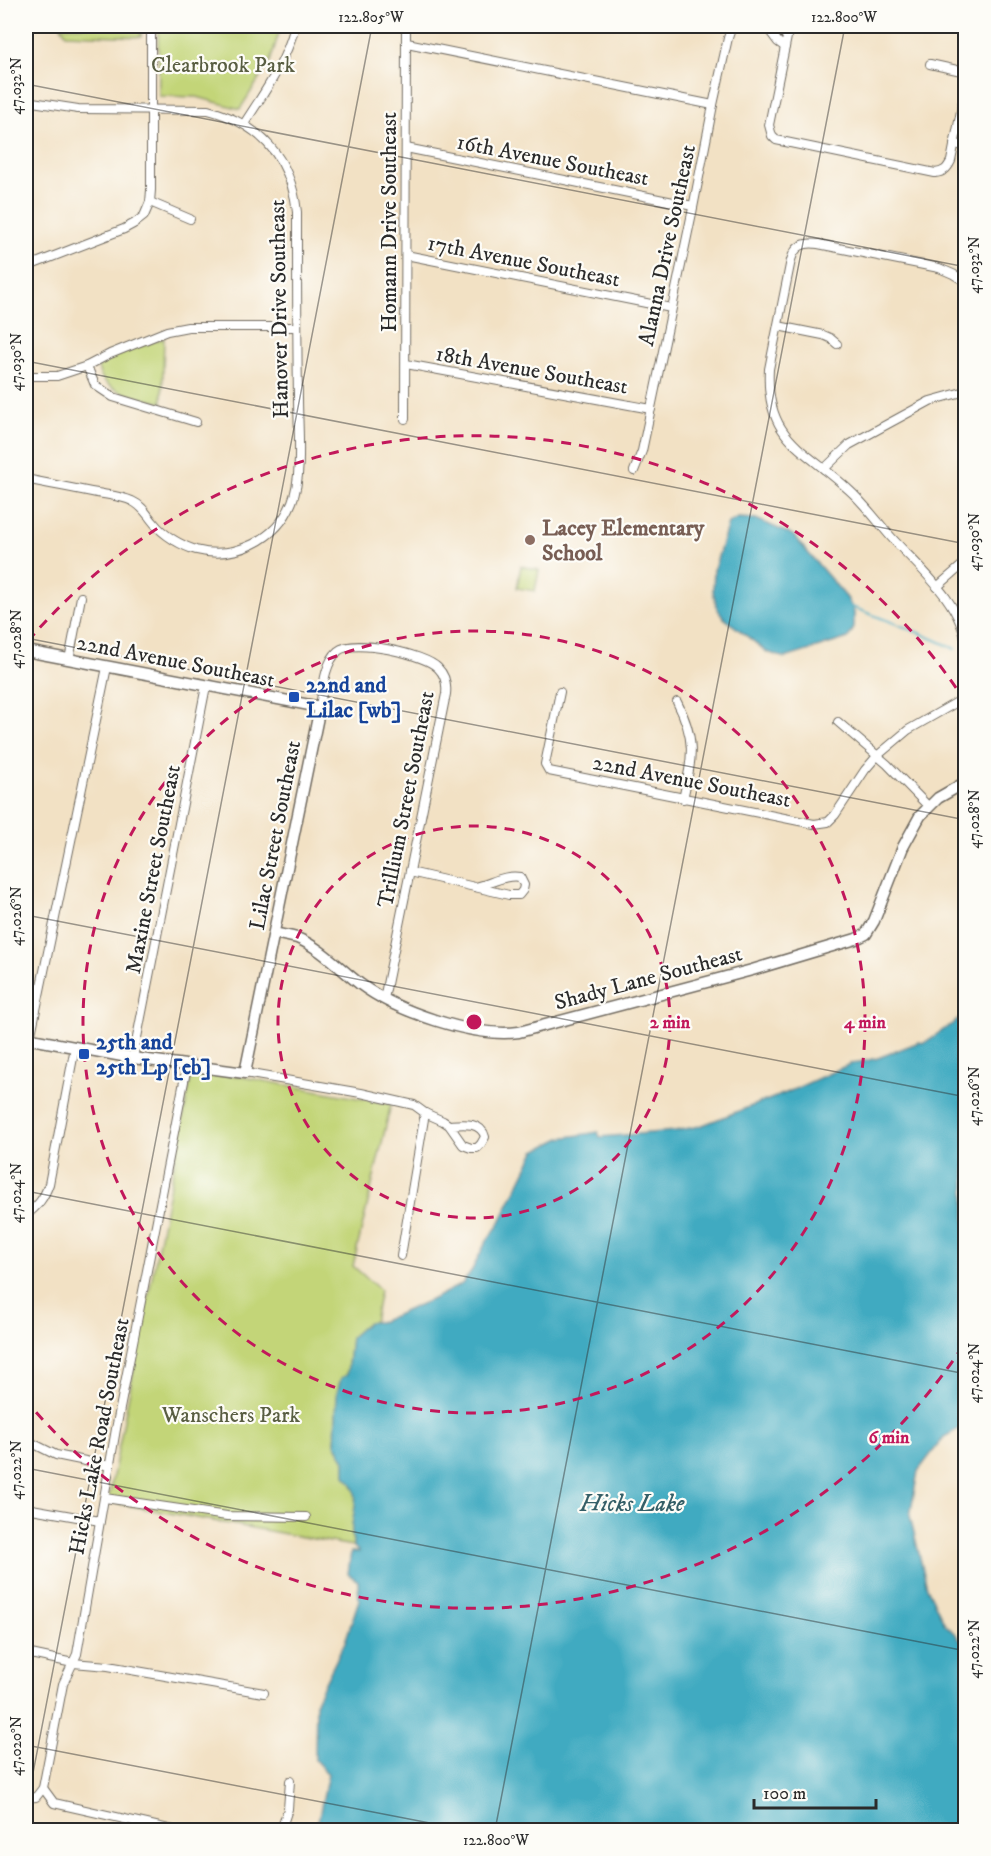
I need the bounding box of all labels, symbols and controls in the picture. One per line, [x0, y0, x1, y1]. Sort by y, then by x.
text: 122.805°W [338, 8, 404, 27]
text: 122.800°W [811, 8, 877, 27]
park label: Clearbrook Park [151, 52, 295, 79]
text: 47.032°N [7, 57, 26, 115]
street label: Homann Drive Southeast [376, 112, 403, 332]
street label: 16th Avenue Southeast [454, 129, 651, 192]
street label: Alanna Drive Southeast [633, 142, 702, 348]
street label: Hanover Drive Southeast [264, 199, 295, 419]
street label: 17th Avenue Southeast [425, 230, 622, 293]
text: 47.032°N [965, 236, 984, 294]
text: 47.030°N [7, 333, 26, 391]
street label: 18th Avenue Southeast [433, 340, 630, 401]
text: 47.030°N [965, 513, 984, 571]
place label: Lacey Elementary School [542, 515, 705, 567]
marker: Lacey Elementary School [523, 533, 537, 547]
text: 47.028°N [7, 609, 26, 669]
street label: 22nd Avenue Southeast [74, 629, 277, 694]
place label: 22nd and Lilac [wb] [306, 672, 401, 724]
street label: Trillium Street Southeast [372, 689, 441, 910]
marker: 22nd and Lilac [wb] [287, 690, 301, 704]
street label: Lilac Street Southeast [244, 738, 307, 932]
street label: 22nd Avenue Southeast [590, 749, 793, 814]
street label: Maxine Street Southeast [120, 763, 187, 976]
text: 47.028°N [965, 789, 984, 849]
text: 47.026°N [7, 886, 26, 946]
street label: Shady Lane Southeast [552, 940, 745, 1016]
centre of rings [464, 1012, 484, 1032]
text: 2 min [650, 1012, 691, 1034]
text: 4 min [843, 1012, 886, 1034]
place label: 25th and 25th Lp [eb] [96, 1029, 211, 1081]
marker: 25th and 25th Lp [eb] [77, 1047, 91, 1061]
text: 47.026°N [965, 1066, 984, 1126]
text: 47.024°N [7, 1163, 26, 1223]
street label: Hicks Lake Road Southeast [63, 1316, 136, 1557]
text: 47.024°N [965, 1343, 984, 1403]
park label: Wanschers Park [161, 1402, 300, 1429]
text: 6 min [869, 1427, 910, 1449]
text: 47.022°N [7, 1440, 26, 1500]
water label: Hicks Lake [579, 1489, 685, 1519]
text: 47.022°N [965, 1619, 984, 1679]
text: 47.020°N [7, 1716, 26, 1776]
scale bar [754, 1772, 876, 1810]
text: 100 m [763, 1783, 806, 1805]
text: 122.800°W [463, 1831, 529, 1850]

